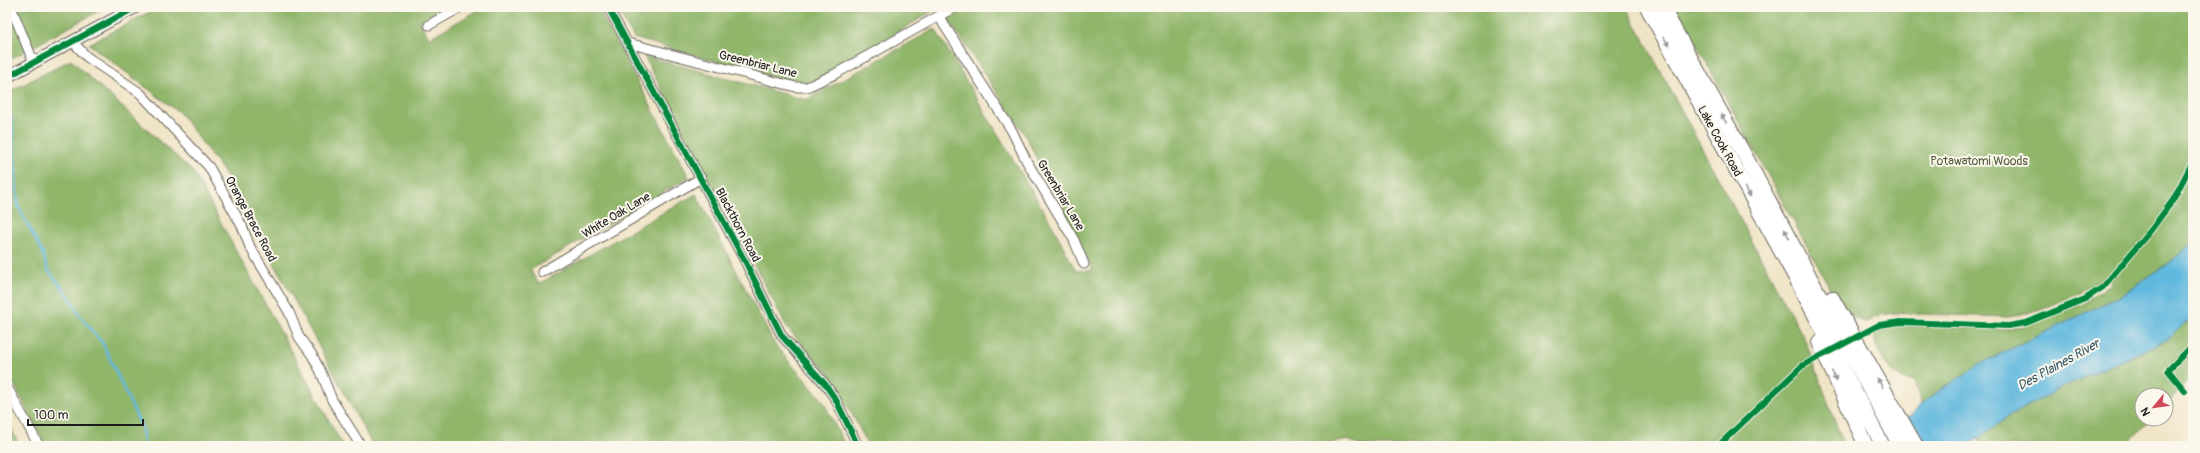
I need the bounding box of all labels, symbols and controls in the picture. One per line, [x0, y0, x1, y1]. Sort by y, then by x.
one-way arrow [1662, 35, 1669, 47]
street label: Greenbriar Lane [717, 48, 799, 81]
street label: Lake Cook Road [1694, 103, 1745, 179]
one-way arrow [1721, 114, 1728, 125]
park label: Potawatomi Woods [1930, 154, 2028, 169]
street label: Greenbriar Lane [1034, 157, 1088, 233]
street label: Orange Brace Road [222, 174, 279, 265]
street label: Blackthorn Road [712, 186, 763, 265]
one-way arrow [1745, 186, 1751, 198]
street label: White Oak Lane [579, 189, 653, 242]
one-way arrow [1783, 228, 1790, 239]
water label: Des Plaines River [2015, 335, 2104, 394]
one-way arrow [1831, 370, 1837, 381]
one-way arrow [1876, 377, 1883, 389]
north arrow [2134, 387, 2174, 427]
scale bar [28, 401, 143, 427]
text: N [2138, 405, 2153, 418]
text: 100 m [34, 408, 69, 423]

